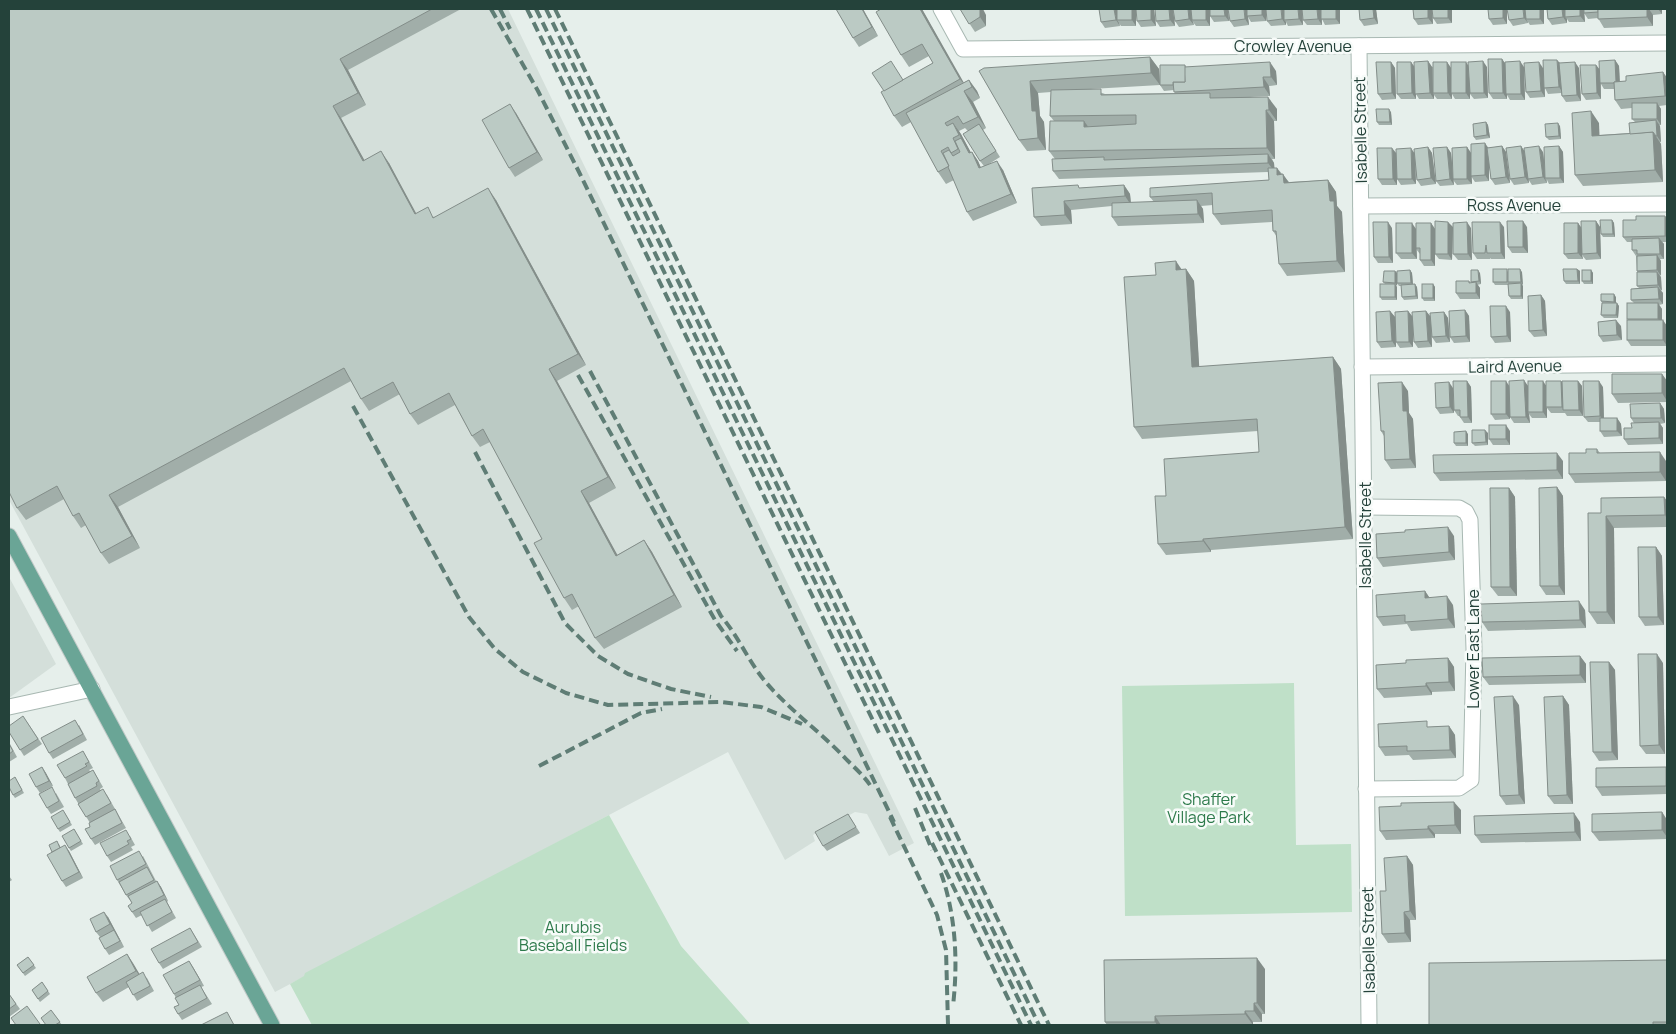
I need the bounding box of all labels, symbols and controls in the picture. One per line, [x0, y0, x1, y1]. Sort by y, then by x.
street label: Crowley Avenue [1234, 35, 1352, 57]
street label: Isabelle Street [1348, 76, 1372, 184]
street label: Ross Avenue [1467, 194, 1561, 216]
street label: Laird Avenue [1468, 354, 1562, 378]
street label: Isabelle Street [1354, 482, 1376, 588]
street label: Lower East Lane [1462, 589, 1484, 709]
park label: Shaffer Village Park [1167, 788, 1252, 828]
street label: Isabelle Street [1356, 886, 1380, 994]
park label: Aurubis Baseball Fields [519, 916, 627, 956]

